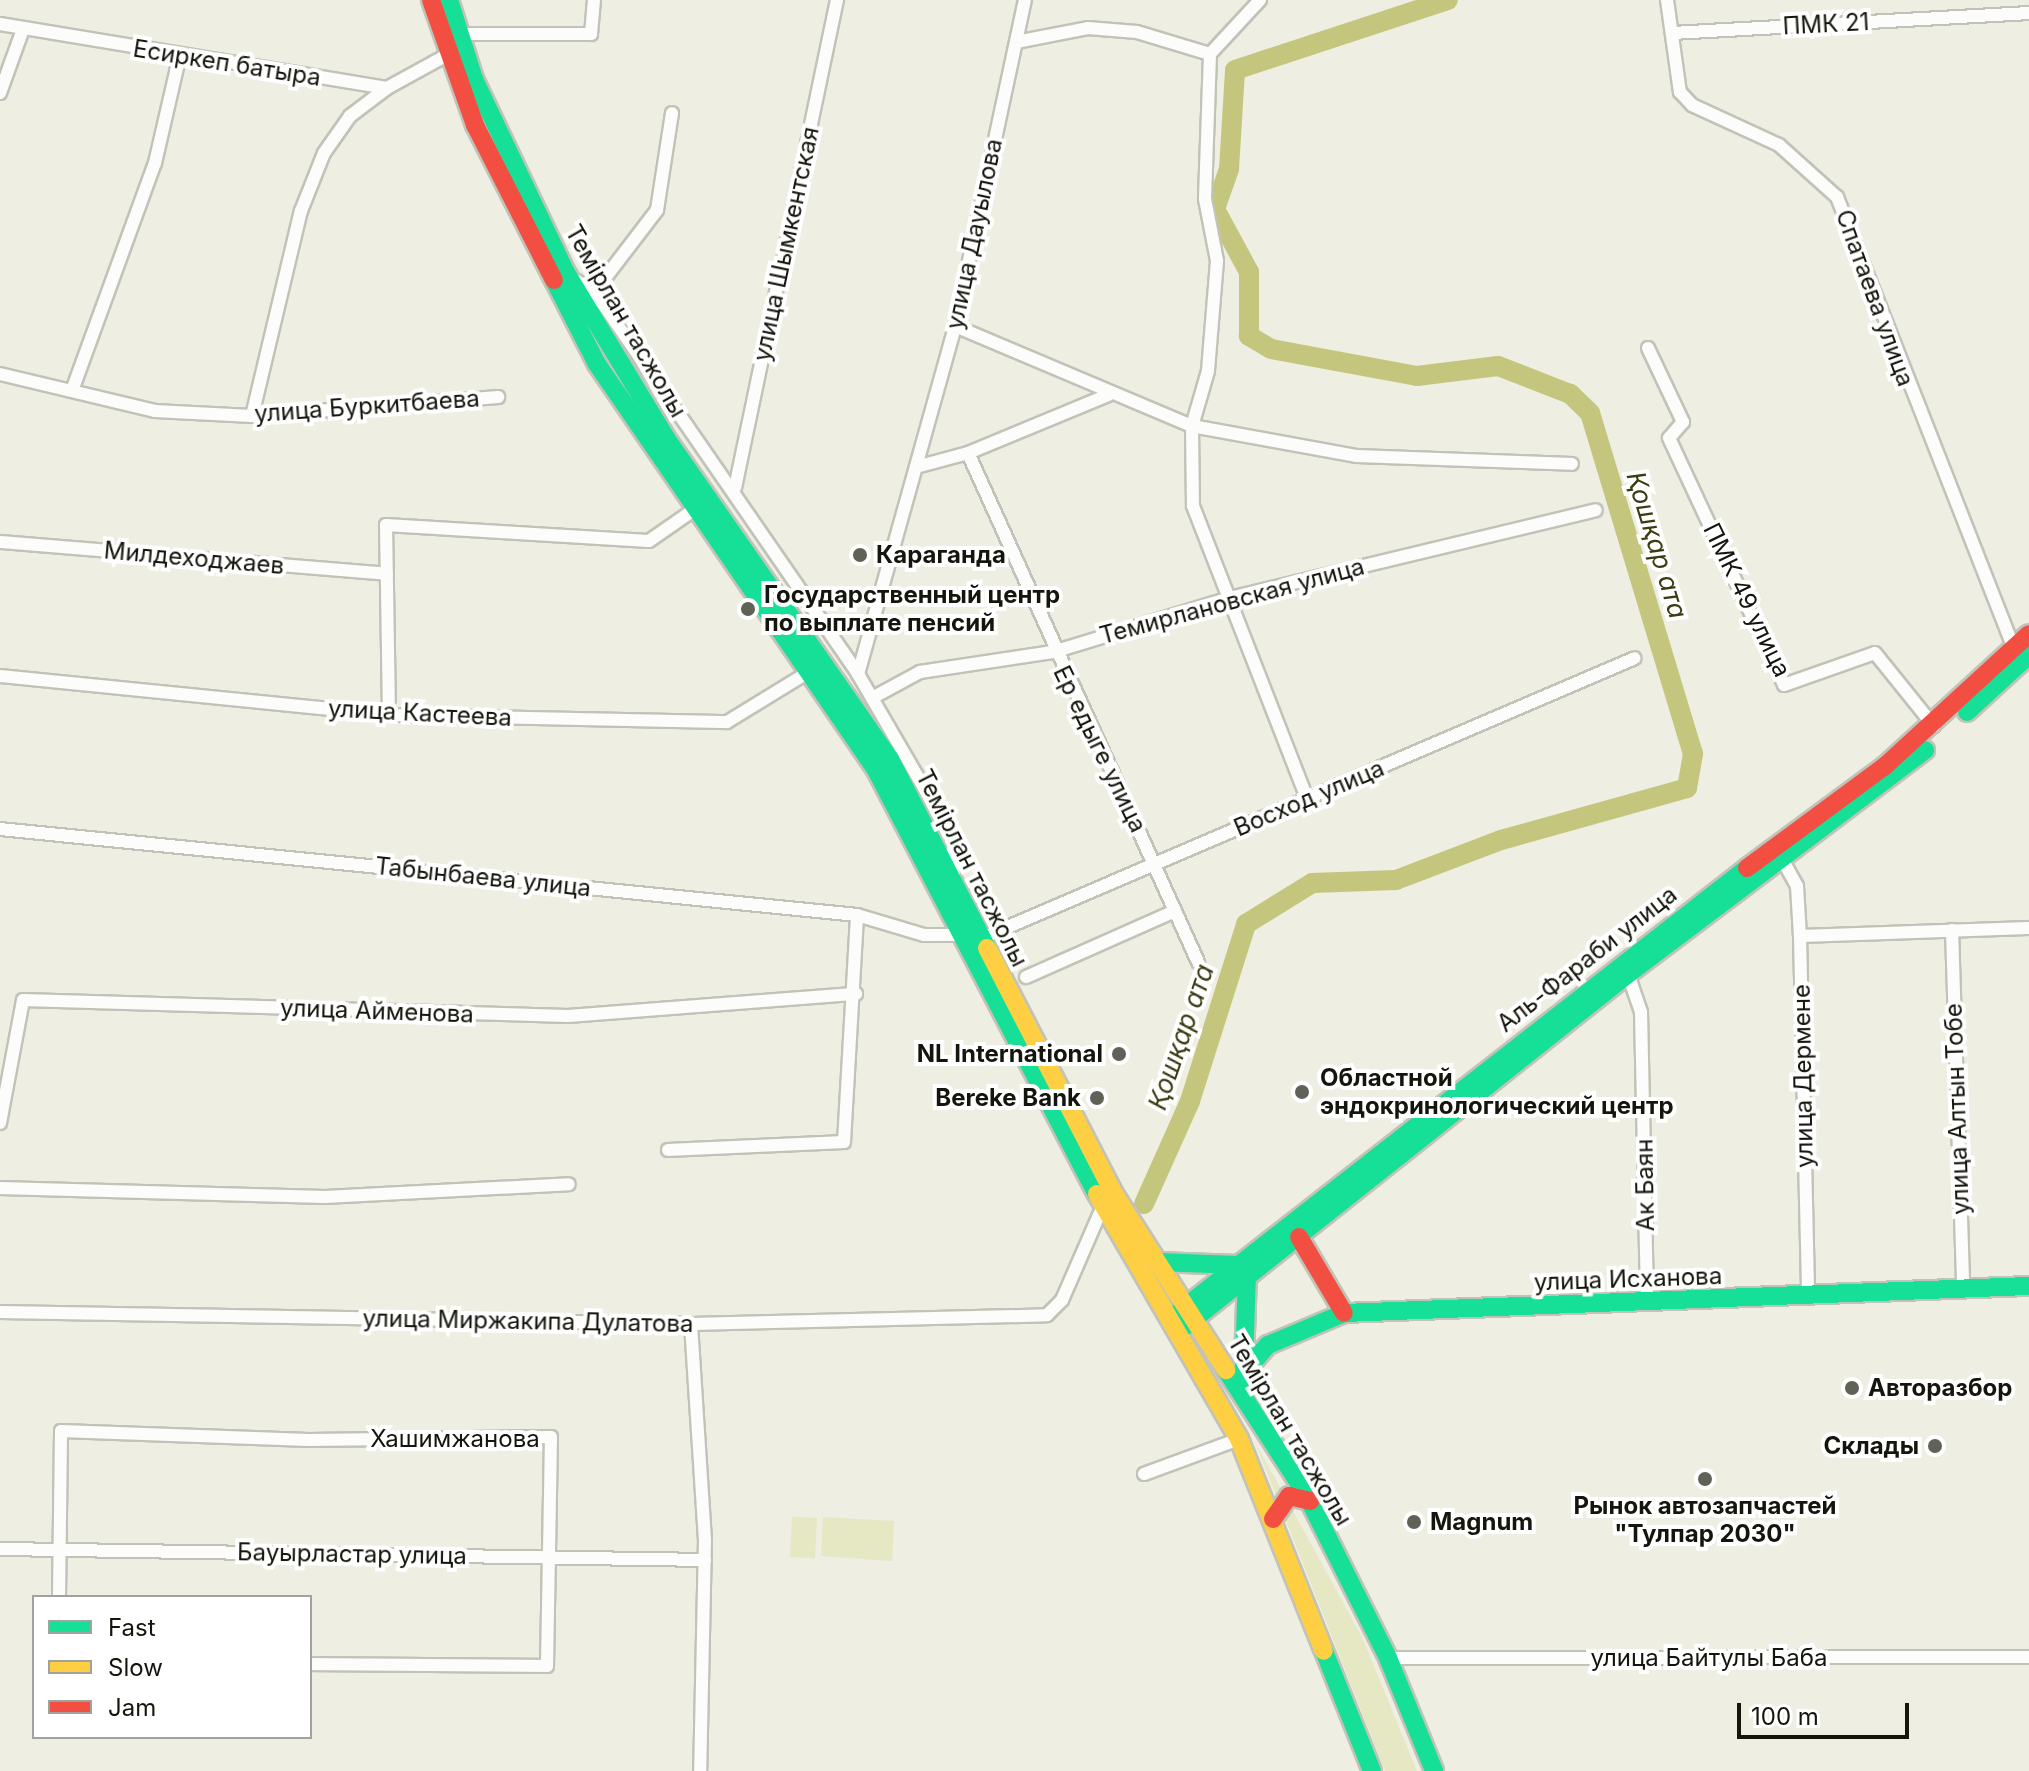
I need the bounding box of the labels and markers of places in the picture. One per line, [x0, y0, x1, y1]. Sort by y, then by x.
place label: Караганда [876, 541, 1006, 569]
marker: Караганда [851, 546, 869, 564]
place label: Государственный центр по выплате пенсий [764, 581, 1060, 637]
marker: Государственный центр по выплате пенсий [739, 600, 757, 618]
place label: NL International [917, 1040, 1103, 1068]
marker: NL International [1110, 1045, 1128, 1063]
place label: Областной эндокринологический центр [1320, 1064, 1674, 1120]
marker: Областной эндокринологический центр [1291, 1081, 1313, 1103]
place label: Bereke Bank [935, 1084, 1081, 1112]
marker: Bereke Bank [1088, 1089, 1106, 1107]
place label: Авторазбор [1868, 1374, 2012, 1402]
marker: Авторазбор [1843, 1379, 1861, 1397]
place label: Склады [1823, 1432, 1919, 1460]
marker: Склады [1926, 1437, 1944, 1455]
marker: Рынок автозапчастей "Тулпар 2030" [1696, 1470, 1714, 1488]
place label: Рынок автозапчастей "Тулпар 2030" [1574, 1492, 1836, 1548]
place label: Magnum [1430, 1508, 1533, 1536]
marker: Magnum [1405, 1513, 1423, 1531]

